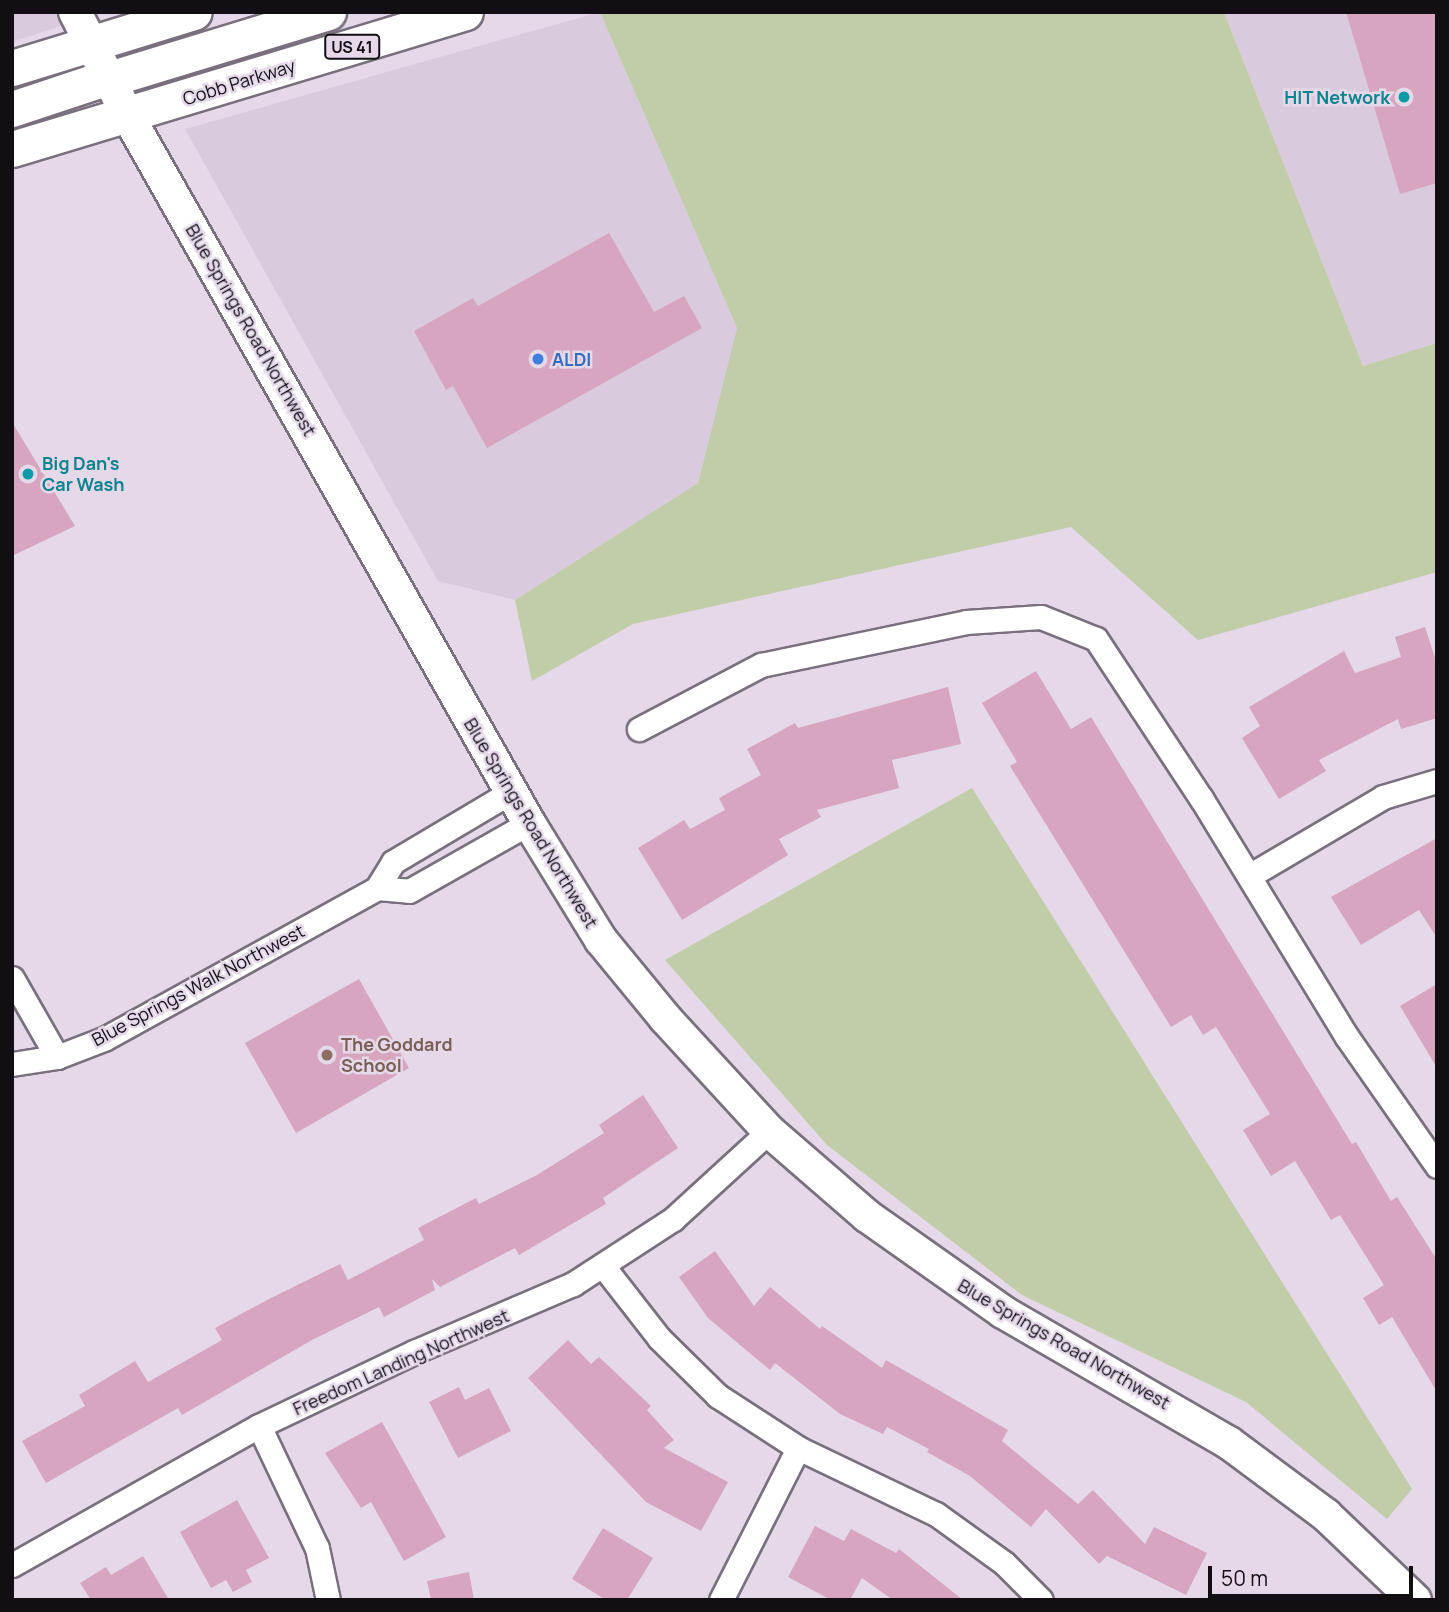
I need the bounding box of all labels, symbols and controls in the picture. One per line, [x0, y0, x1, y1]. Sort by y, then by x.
road number: US 41 [324, 34, 380, 60]
street label: Cobb Parkway [180, 55, 298, 109]
place label: HIT Network [1284, 86, 1390, 108]
marker: HIT Network [1396, 89, 1412, 105]
street label: Blue Springs Road Northwest [181, 220, 321, 440]
place label: ALDI [552, 348, 591, 370]
marker: ALDI [530, 351, 546, 367]
place label: Big Dan's Car Wash [42, 453, 125, 496]
marker: Big Dan's Car Wash [20, 466, 36, 482]
street label: Blue Springs Road Northwest [460, 714, 602, 932]
street label: Blue Springs Walk Northwest [88, 920, 308, 1050]
place label: The Goddard School [341, 1034, 453, 1076]
marker: The Goddard School [319, 1047, 335, 1063]
street label: Blue Springs Road Northwest [954, 1274, 1174, 1414]
street label: Freedom Landing Northwest [290, 1305, 512, 1419]
scale bar [1211, 1552, 1416, 1596]
text: 50 m [1221, 1564, 1268, 1592]

